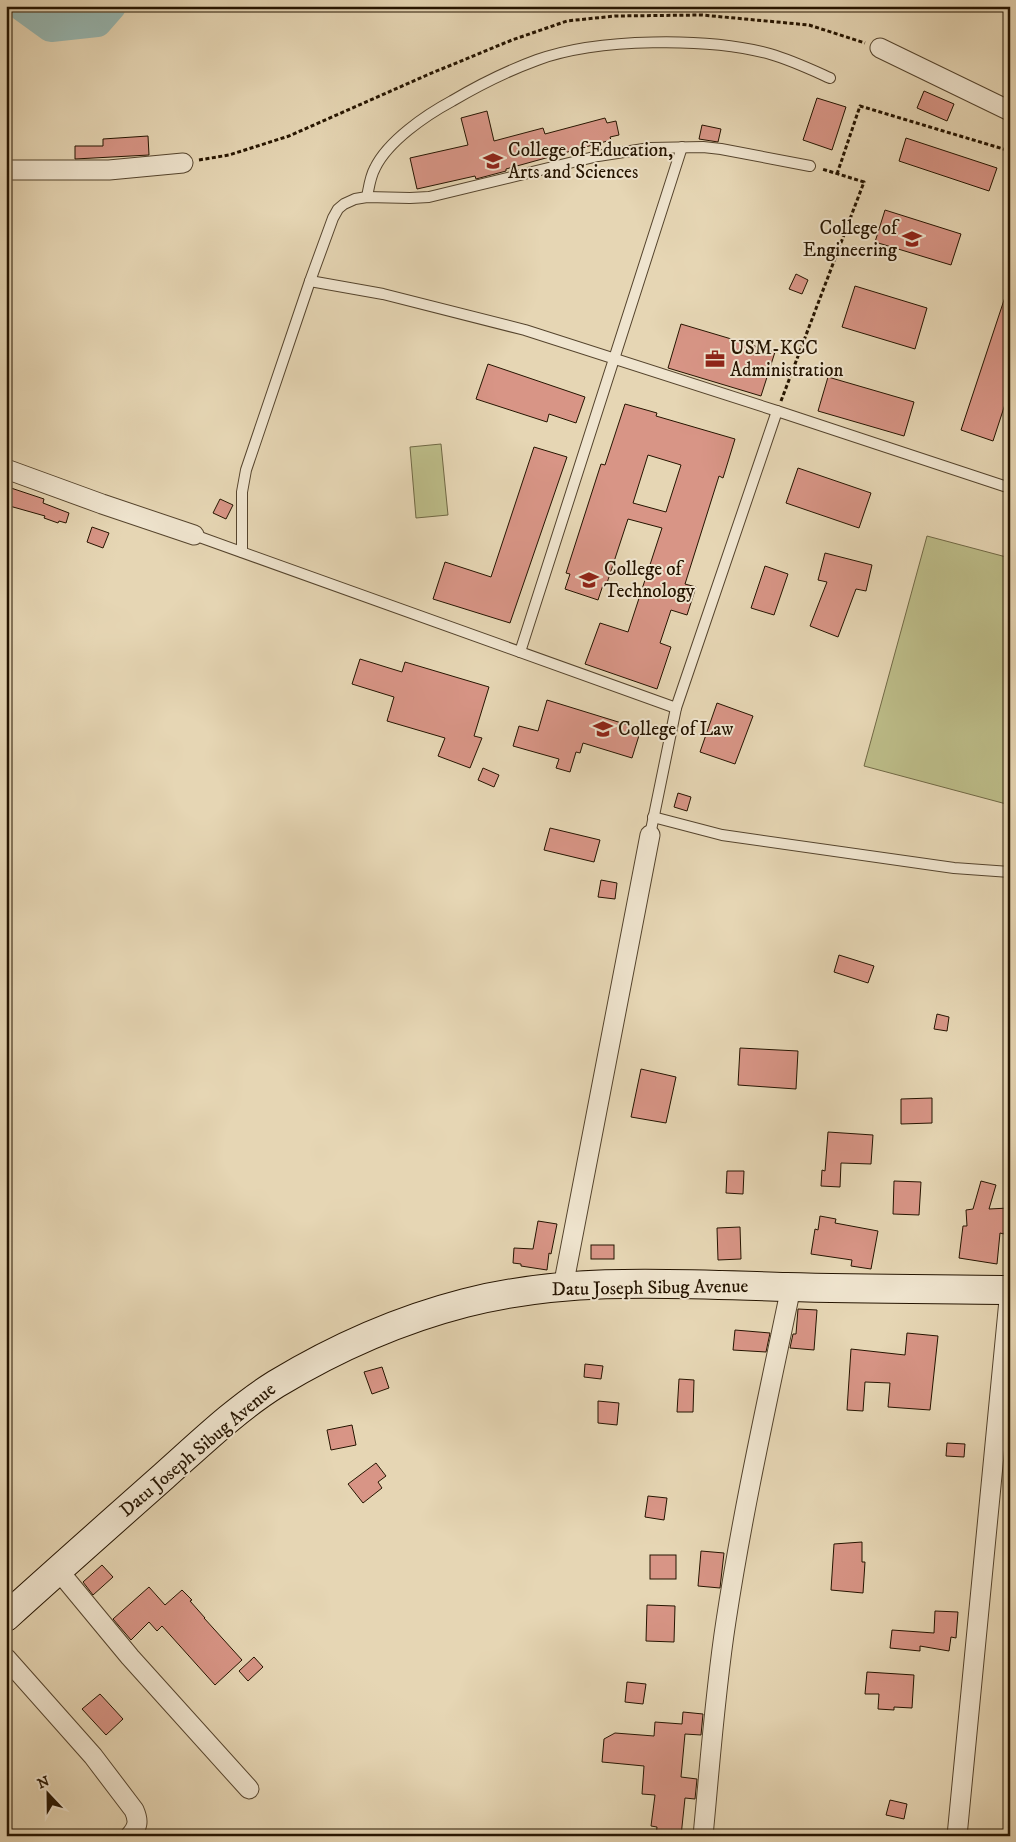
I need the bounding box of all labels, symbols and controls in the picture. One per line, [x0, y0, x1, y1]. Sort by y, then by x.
place label: College of Education, Arts and Sciences [508, 139, 673, 184]
school or university icon: College of Education, Arts and Sciences [482, 150, 504, 172]
place label: College of Engineering [803, 217, 900, 262]
school or university icon: College of Engineering [901, 228, 923, 250]
place label: USM-KCC Administration [730, 337, 843, 382]
office icon: USM-KCC Administration [704, 348, 726, 370]
place label: College of Technology [604, 558, 696, 603]
school or university icon: College of Technology [578, 569, 600, 591]
school or university icon: College of Law [592, 718, 614, 740]
place label: College of Law [618, 718, 733, 741]
street label: Datu Joseph Sibug Avenue [551, 1275, 749, 1301]
street label: Datu Joseph Sibug Avenue [115, 1378, 281, 1522]
north arrow [22, 1770, 72, 1820]
text: N [35, 1772, 53, 1793]

